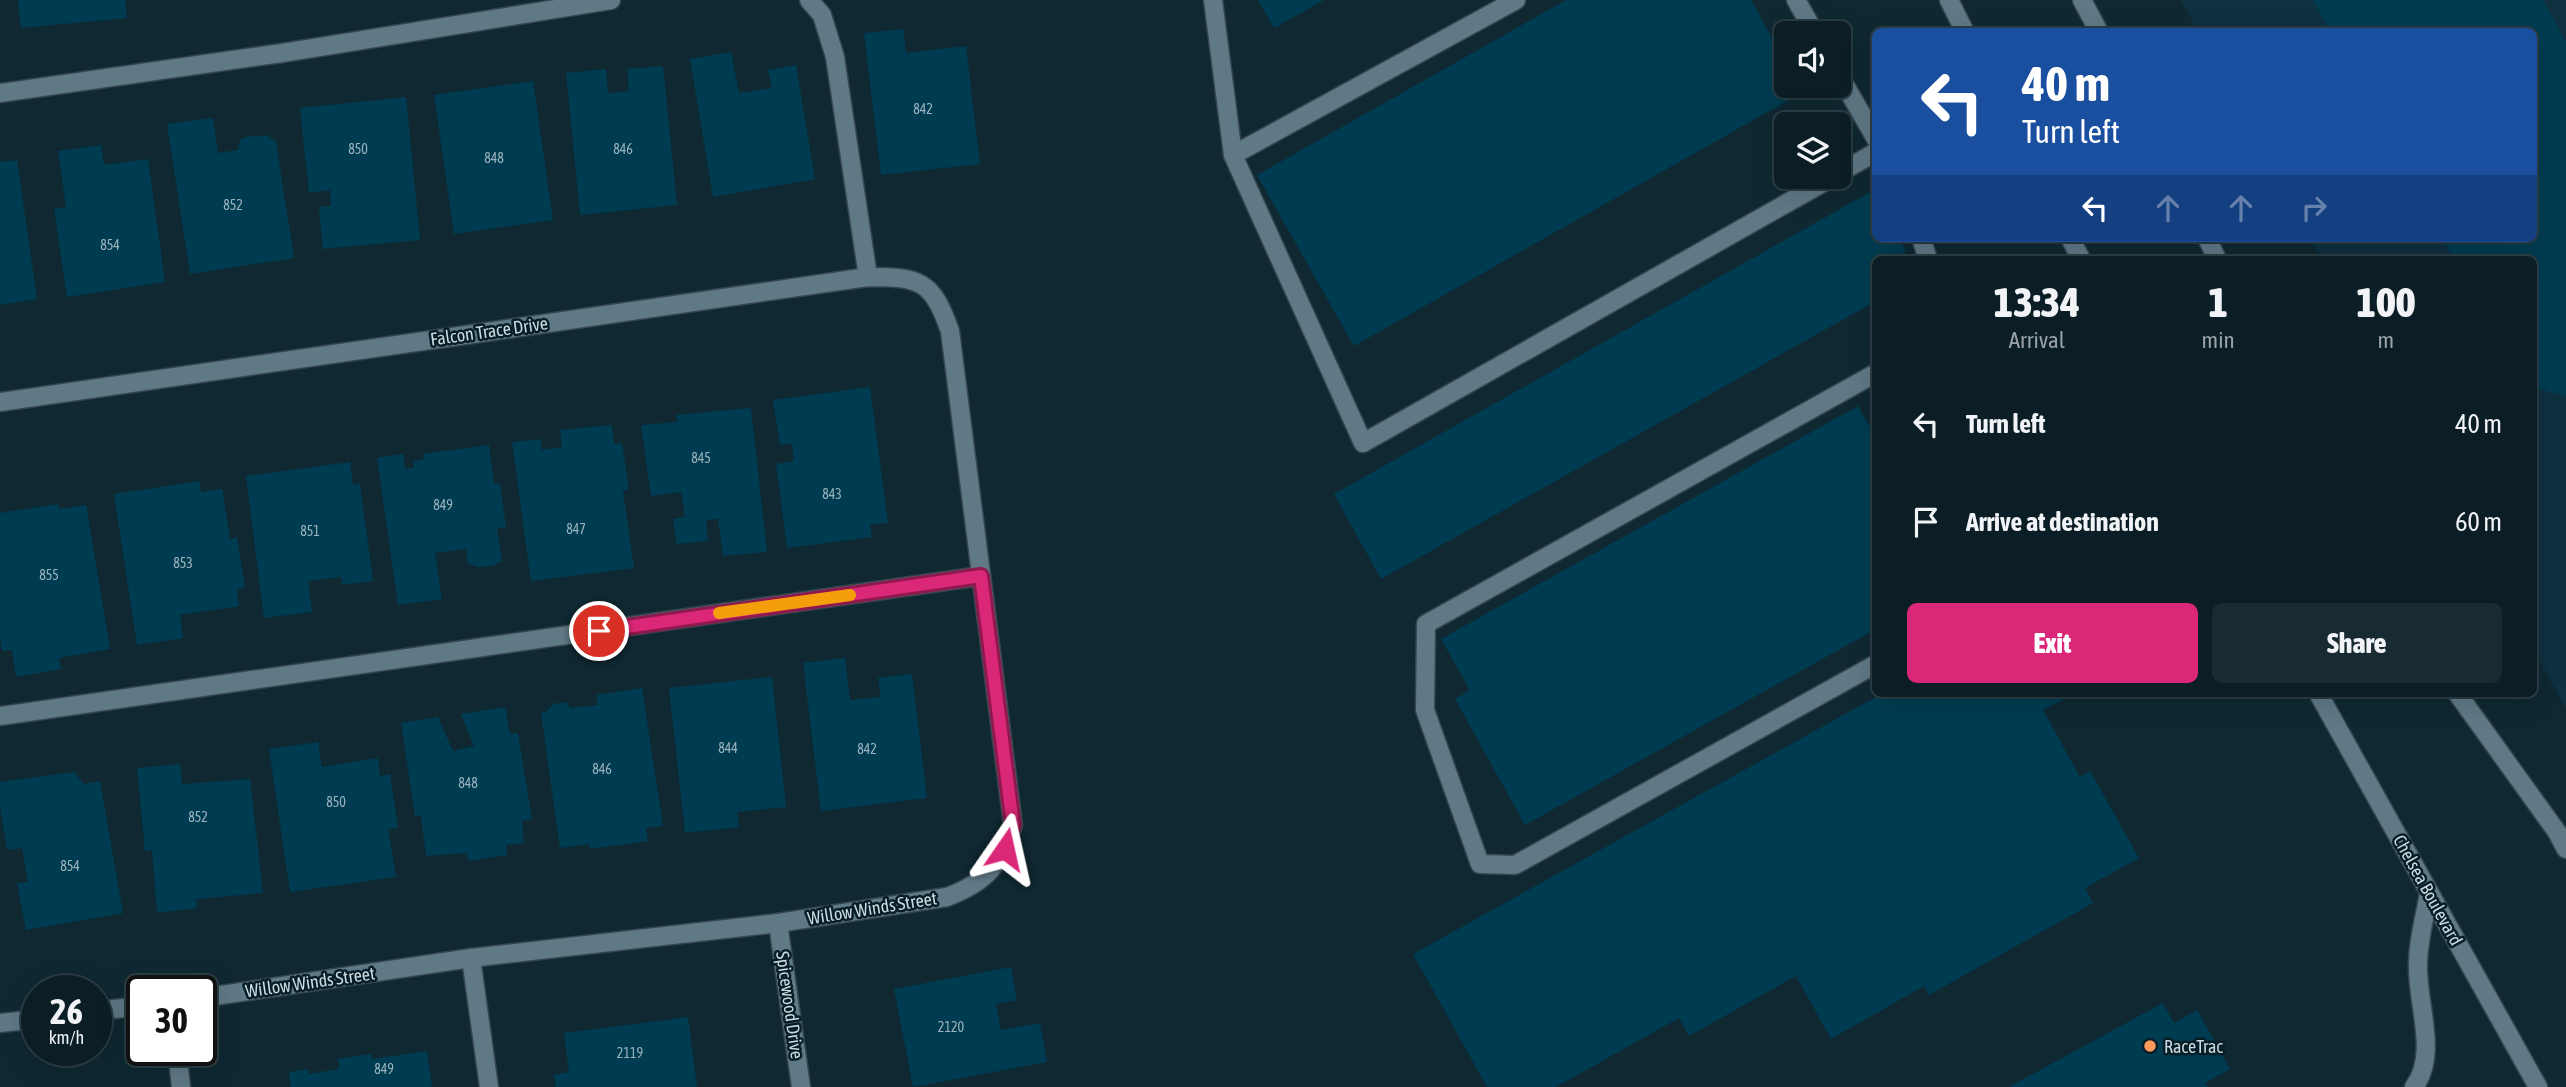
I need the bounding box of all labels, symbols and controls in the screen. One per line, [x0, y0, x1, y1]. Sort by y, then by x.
map controls [1774, 21, 1851, 189]
button: sound [1774, 21, 1851, 98]
text: 40 m [2022, 55, 2110, 111]
icon: left [1907, 56, 1998, 147]
house number: 842 [913, 101, 933, 117]
button: layers [1774, 112, 1851, 189]
text: Turn left [2022, 113, 2120, 150]
house number: 850 [348, 141, 368, 157]
house number: 846 [613, 141, 633, 157]
house number: 848 [484, 150, 504, 166]
icon: left [2076, 189, 2114, 227]
icon: ahead [2149, 189, 2187, 227]
icon: ahead [2222, 189, 2260, 227]
icon: right [2295, 189, 2333, 227]
house number: 852 [223, 197, 243, 213]
house number: 854 [100, 237, 120, 253]
text: 13:34 [1994, 278, 2080, 326]
text: 1 [2208, 278, 2228, 326]
text: 100 [2356, 278, 2415, 326]
street label: Falcon Trace Drive [429, 312, 549, 350]
text: Arrival [2009, 327, 2065, 353]
text: min [2202, 327, 2235, 353]
text: m [2378, 327, 2394, 353]
icon: left [1907, 405, 1945, 443]
text: Turn left [1966, 409, 2046, 439]
text: 40 m [2455, 409, 2502, 439]
house number: 845 [691, 450, 711, 466]
house number: 843 [822, 486, 842, 502]
house number: 849 [433, 497, 453, 513]
icon: arrive [1907, 503, 1945, 541]
text: Arrive at destination [1966, 507, 2159, 537]
text: 60 m [2455, 507, 2502, 537]
house number: 847 [566, 521, 586, 537]
house number: 851 [300, 523, 320, 539]
house number: 853 [173, 555, 193, 571]
house number: 855 [39, 567, 59, 583]
pin [569, 601, 629, 661]
button: Exit [1907, 603, 2198, 683]
button: Share [2212, 603, 2502, 683]
icon: arrive [580, 612, 618, 650]
house number: 844 [718, 740, 738, 756]
house number: 842 [857, 741, 877, 757]
house number: 846 [592, 761, 612, 777]
house number: 848 [458, 775, 478, 791]
house number: 850 [326, 794, 346, 810]
house number: 852 [188, 809, 208, 825]
position arrow [968, 812, 1042, 886]
street label: Chelsea Boulevard [2389, 831, 2467, 949]
house number: 854 [60, 858, 80, 874]
street label: Willow Winds Street [806, 887, 938, 929]
street label: Spicewood Drive [772, 950, 808, 1060]
street label: Willow Winds Street [244, 962, 376, 1002]
speed limit sign: 30 [126, 975, 217, 1066]
text: 26 [50, 991, 83, 1031]
house number: 2120 [938, 1019, 965, 1035]
text: km/h [49, 1027, 84, 1048]
place label: RaceTrac [2164, 1036, 2223, 1057]
marker: RaceTrac [2142, 1038, 2158, 1054]
house number: 2119 [617, 1045, 643, 1061]
house number: 849 [374, 1061, 394, 1077]

